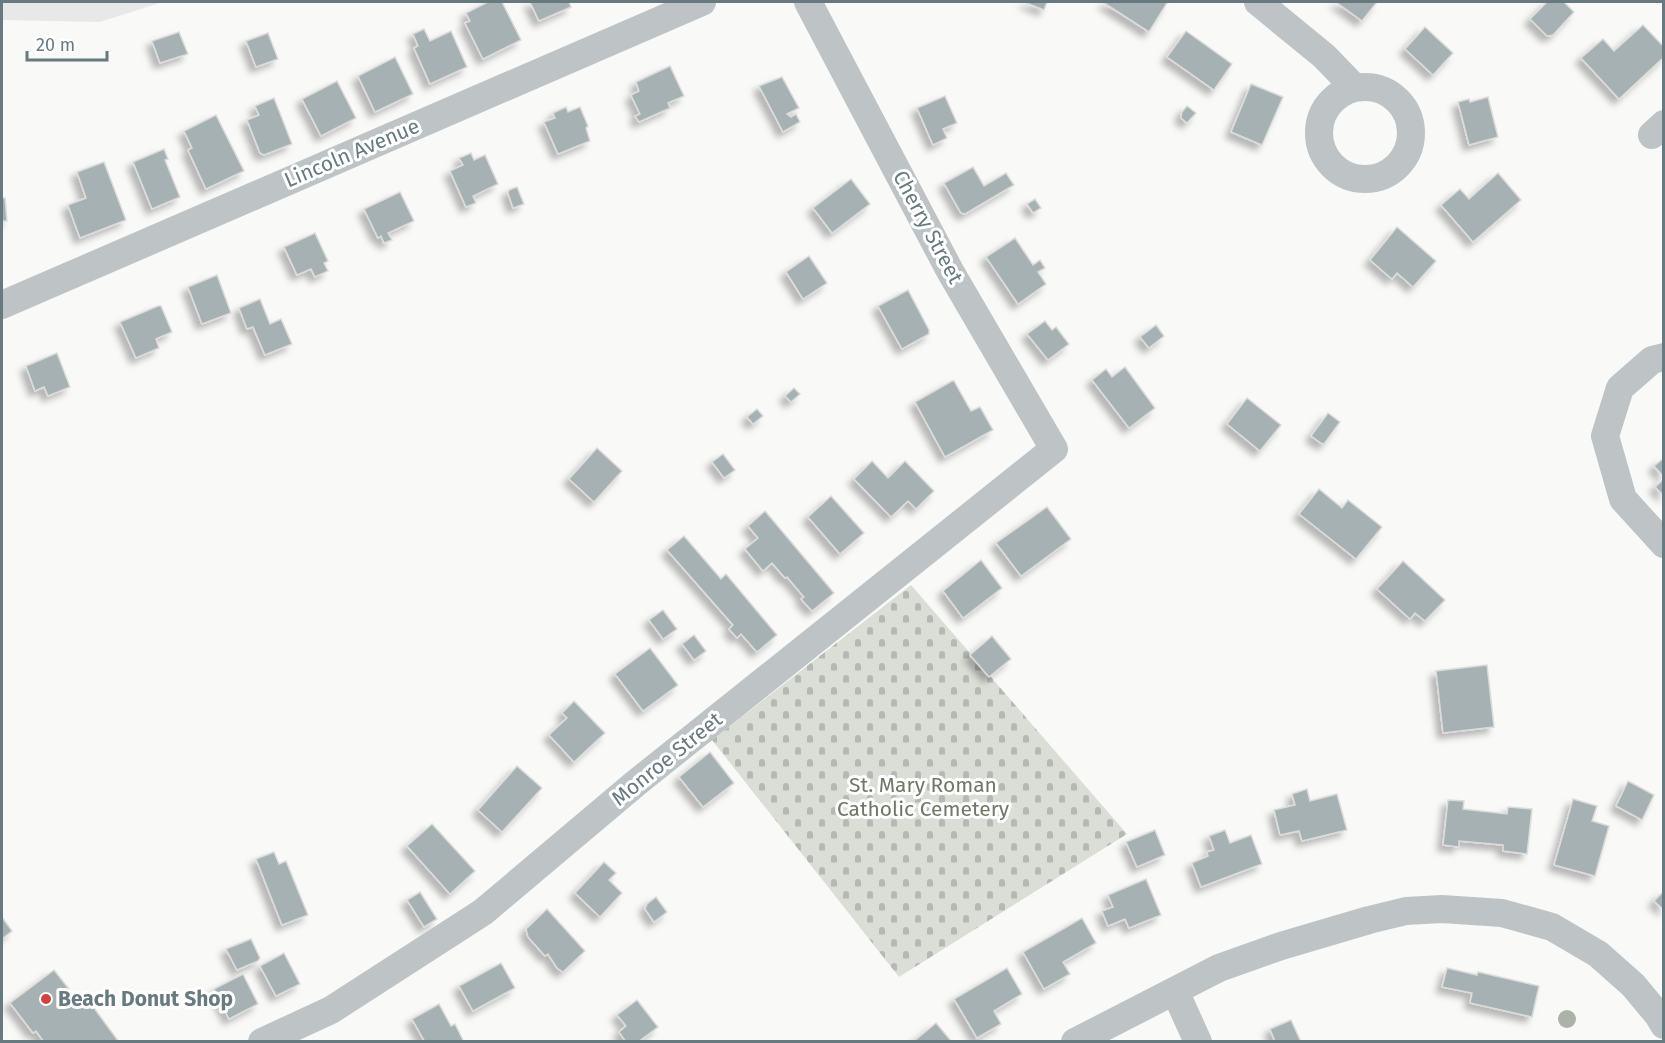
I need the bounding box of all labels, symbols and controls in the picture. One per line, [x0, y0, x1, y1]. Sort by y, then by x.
scale bar [27, 24, 106, 62]
text: 20 m [36, 34, 75, 56]
street label: Lincoln Avenue [281, 113, 423, 193]
street label: Cherry Street [887, 166, 969, 288]
street label: Monroe Street [607, 706, 728, 811]
park label: St. Mary Roman Catholic Cemetery [837, 772, 1010, 822]
place label: Beach Donut Shop [58, 986, 233, 1012]
marker: Beach Donut Shop [39, 992, 53, 1006]

